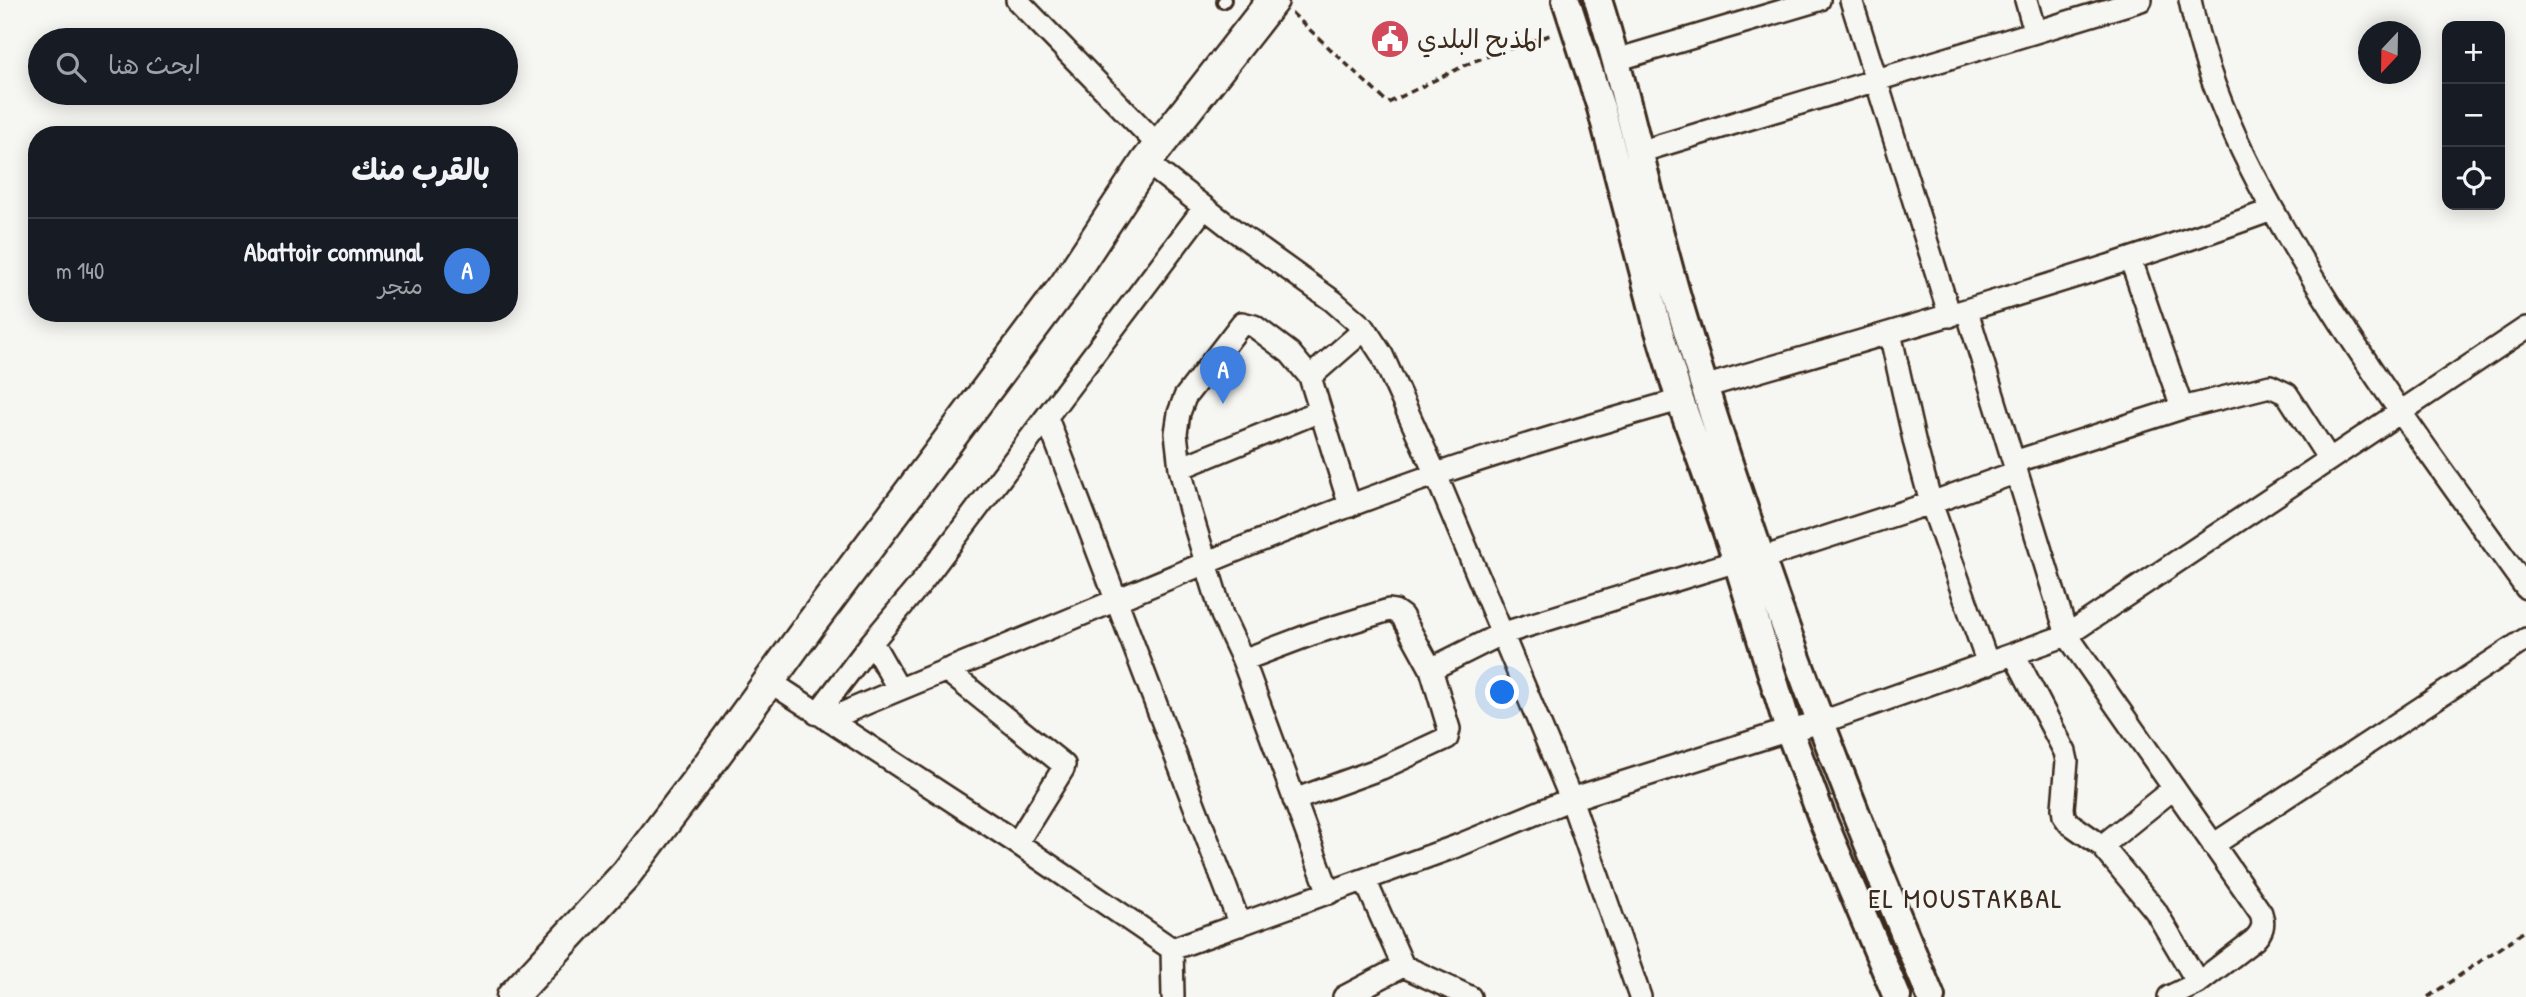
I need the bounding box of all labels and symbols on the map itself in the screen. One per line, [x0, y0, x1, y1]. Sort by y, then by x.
public building icon: المذبح البلدي [1369, 18, 1411, 60]
place label: المذبح البلدي [1417, 21, 1543, 58]
north arrow [2358, 21, 2421, 84]
pin: A [1200, 346, 1246, 404]
your location [1485, 675, 1519, 709]
district label: EL MOUSTAKBAL [1868, 879, 2064, 917]

